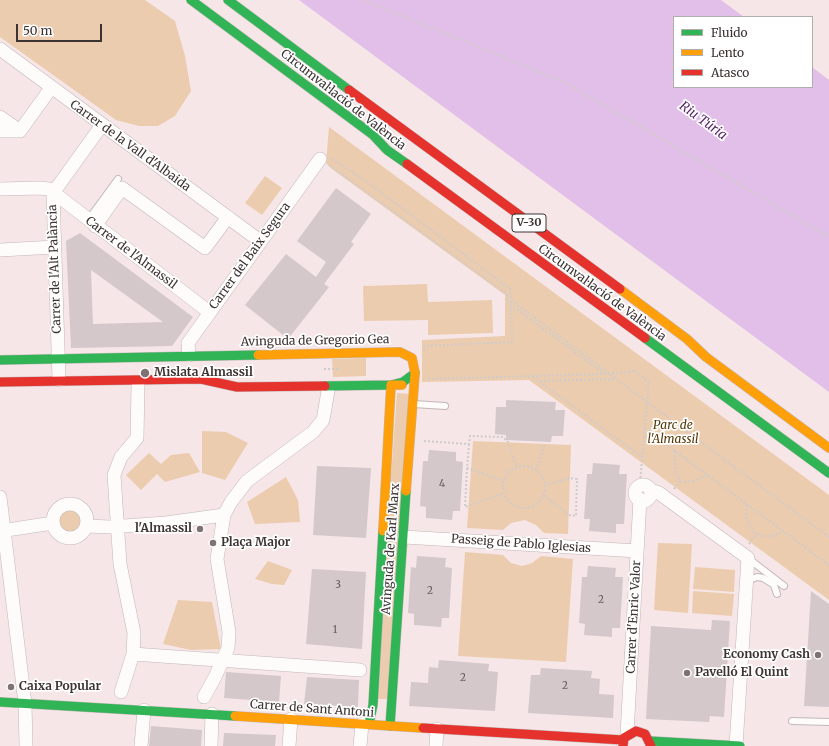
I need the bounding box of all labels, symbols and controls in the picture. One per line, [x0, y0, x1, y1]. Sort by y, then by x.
scale bar [18, 16, 104, 42]
legend [673, 16, 813, 88]
text: 50 m [23, 23, 52, 38]
text: Fluido [711, 25, 748, 40]
text: Lento [711, 45, 744, 60]
street label: Circumval·lació de València [278, 47, 408, 153]
text: Atasco [711, 65, 749, 80]
street label: Carrer de la Vall d'Albaida [67, 97, 193, 195]
water label: Riu Túria [676, 99, 730, 143]
street label: Carrer del Baix Segura [206, 200, 294, 312]
street label: Carrer de l'Alt Palància [46, 204, 64, 334]
street label: Carrer de l'Almassil [82, 214, 180, 292]
road number: V-30 [512, 214, 546, 232]
street label: Circumval·lació de València [535, 242, 669, 344]
street label: Avinguda de Gregorio Gea [240, 333, 390, 349]
place label: Mislata Almassil [154, 366, 253, 380]
marker: Mislata Almassil [139, 367, 151, 379]
park label: Parc de l'Almassil [647, 419, 699, 447]
house number: 4 [439, 478, 445, 490]
street label: Avinguda de Karl Marx [379, 483, 403, 615]
place label: l'Almassil [135, 522, 192, 536]
marker: l'Almassil [195, 524, 205, 534]
street label: Passeig de Pablo Iglesias [451, 532, 591, 556]
place label: Plaça Major [221, 536, 290, 550]
marker: Plaça Major [208, 538, 218, 548]
street label: Carrer d'Enric Valor [624, 560, 644, 674]
house number: 3 [335, 579, 341, 591]
house number: 2 [427, 585, 433, 597]
house number: 2 [598, 594, 604, 606]
house number: 1 [333, 624, 337, 636]
place label: Economy Cash [723, 648, 810, 662]
marker: Economy Cash [813, 650, 823, 660]
place label: Pavelló El Quint [695, 666, 789, 680]
marker: Pavelló El Quint [682, 668, 692, 678]
house number: 2 [460, 672, 466, 684]
place label: Caixa Popular [19, 680, 101, 694]
house number: 2 [562, 680, 568, 692]
marker: Caixa Popular [6, 682, 16, 692]
street label: Carrer de Sant Antoni [249, 697, 375, 721]

